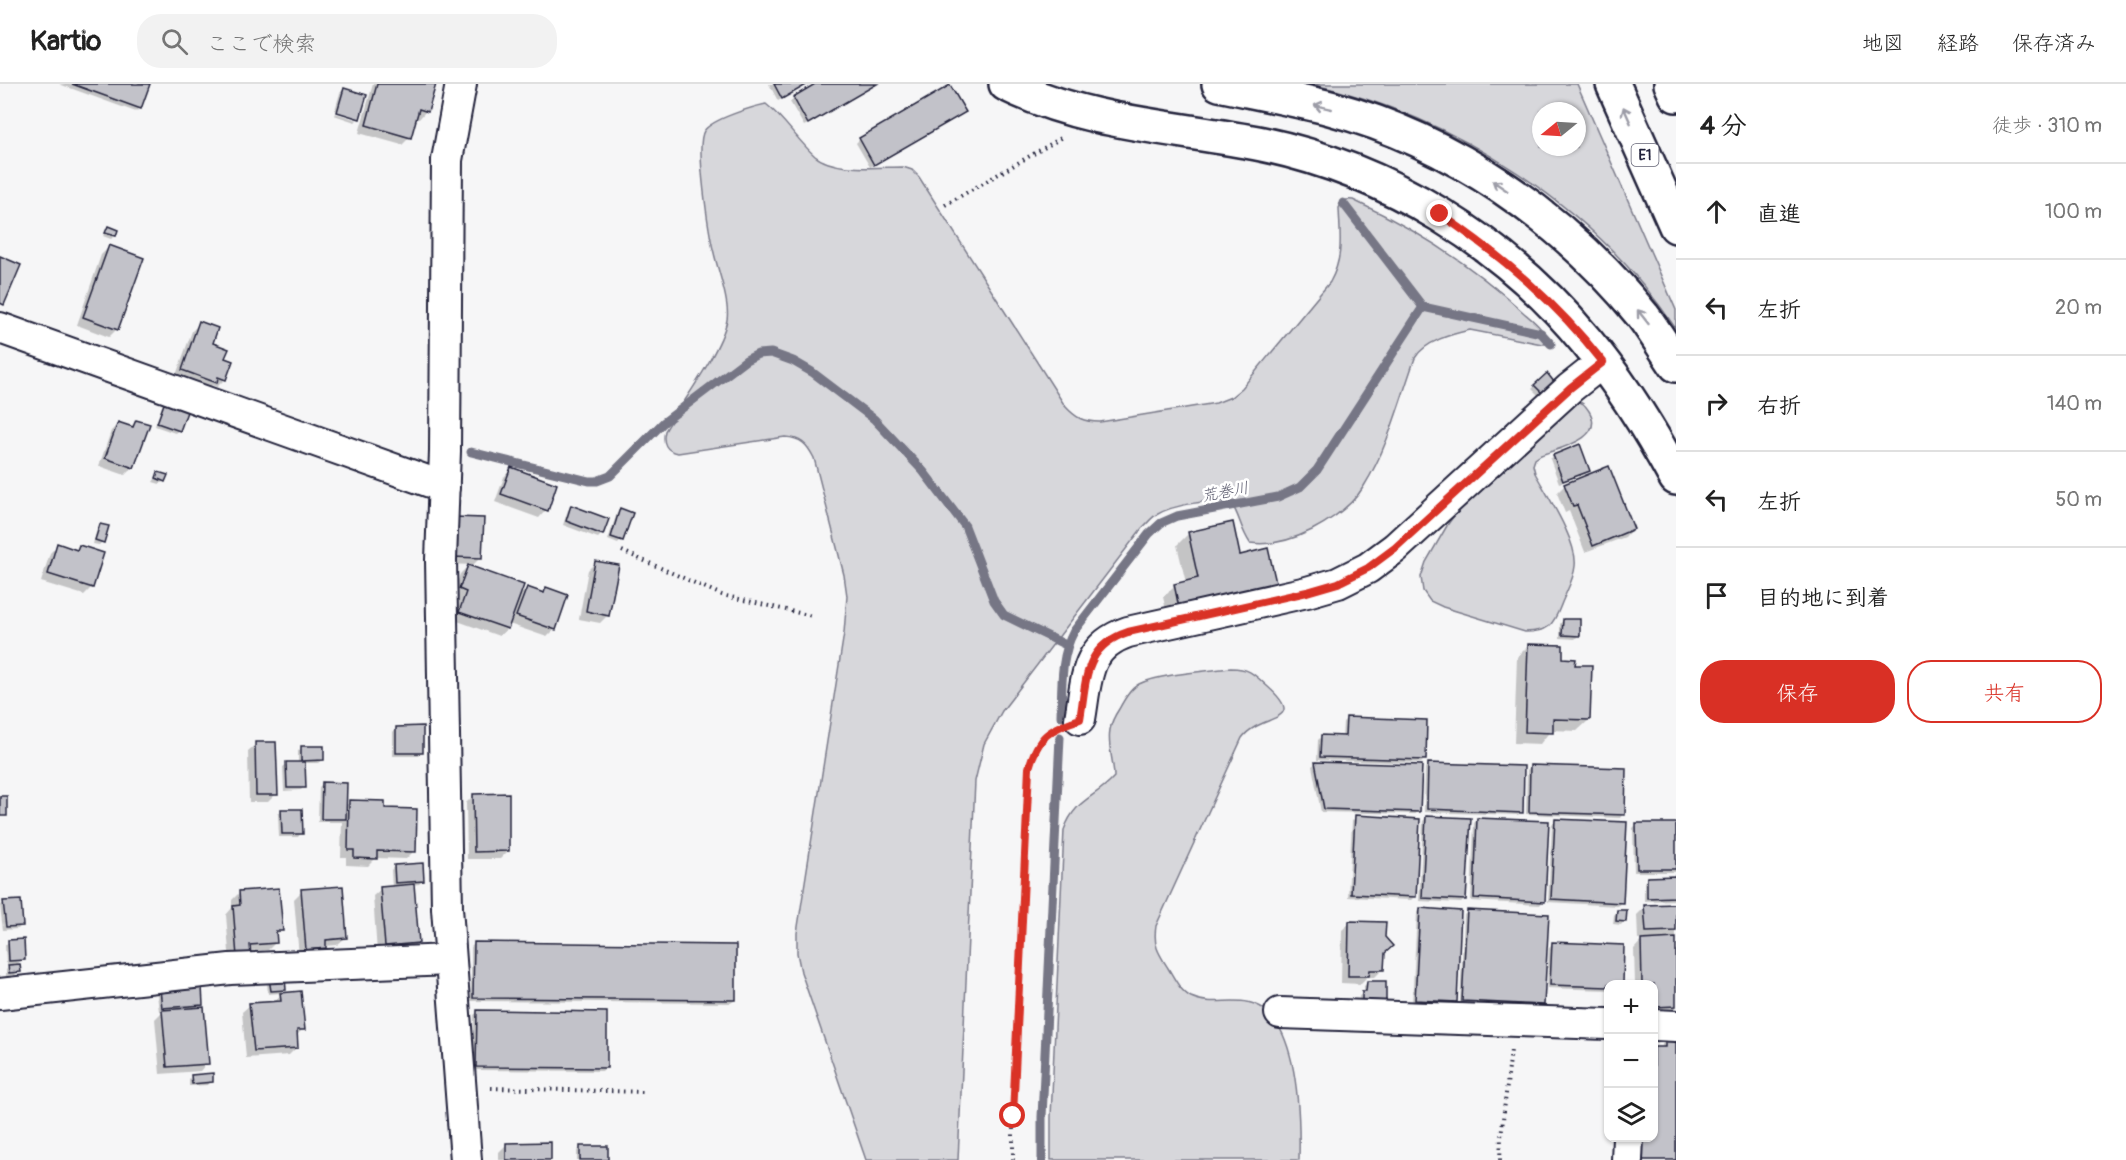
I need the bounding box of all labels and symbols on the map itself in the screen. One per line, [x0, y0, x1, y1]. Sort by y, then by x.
one-way arrow [1314, 100, 1333, 112]
north arrow [1532, 102, 1586, 156]
one-way arrow [1621, 106, 1632, 125]
road number: E1 [1632, 144, 1658, 166]
one-way arrow [1492, 180, 1509, 192]
route end [1426, 200, 1452, 226]
one-way arrow [1637, 309, 1650, 325]
water label: 荒巻川 [1200, 478, 1250, 506]
route start [999, 1102, 1025, 1128]

